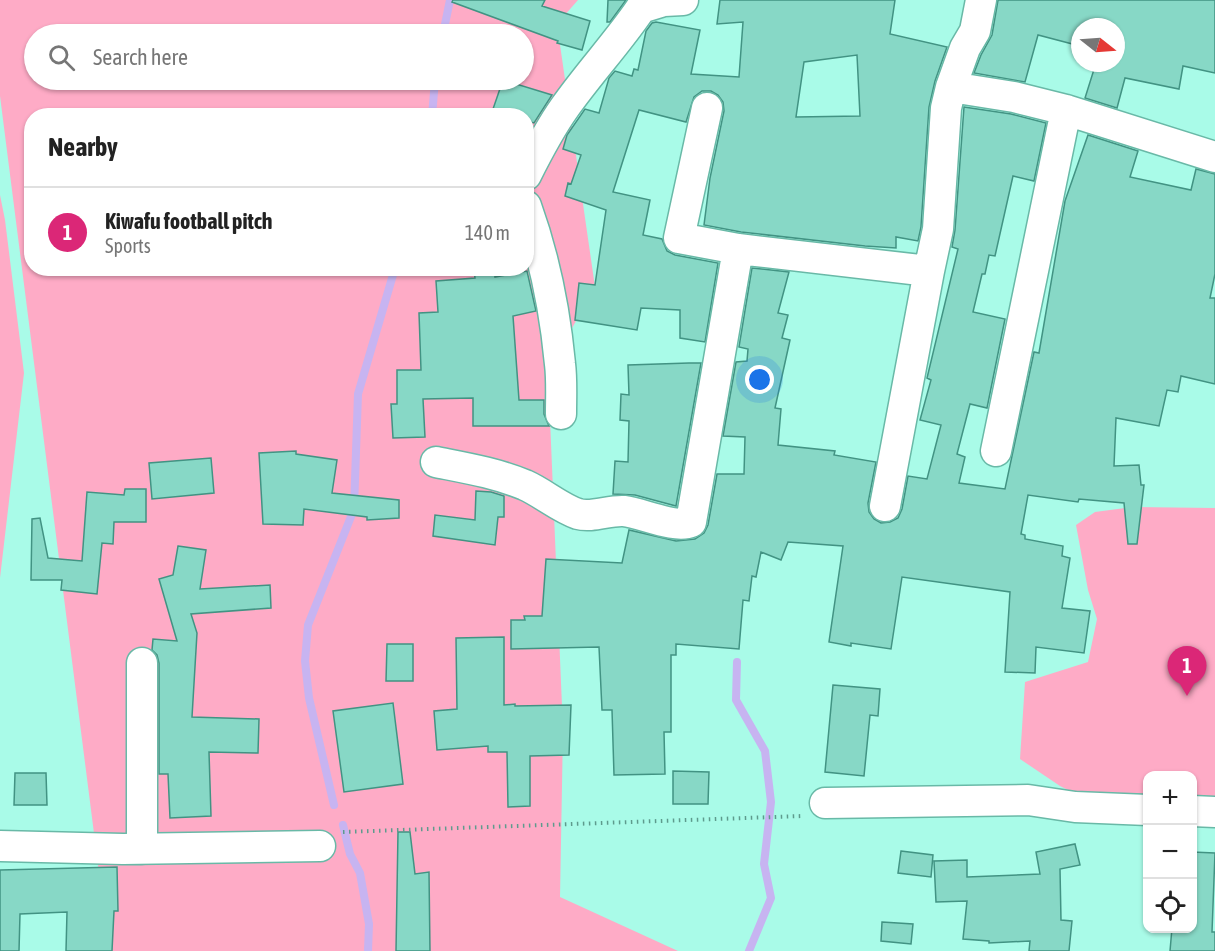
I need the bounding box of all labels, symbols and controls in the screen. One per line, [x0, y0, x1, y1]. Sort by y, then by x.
north arrow [1071, 18, 1125, 72]
search box [24, 24, 534, 90]
icon: search [45, 41, 78, 74]
text: Search here [93, 44, 188, 70]
text: Nearby [48, 132, 118, 162]
text: Kiwafu football pitch [105, 208, 273, 234]
text: 1 [63, 221, 72, 244]
text: 140 m [465, 221, 510, 244]
text: Sports [105, 234, 151, 257]
your location [745, 365, 774, 394]
pin: 1 [1168, 646, 1206, 696]
map controls [1143, 771, 1197, 933]
button: + [1143, 771, 1197, 825]
button: − [1143, 825, 1197, 879]
button: locate [1143, 879, 1197, 933]

